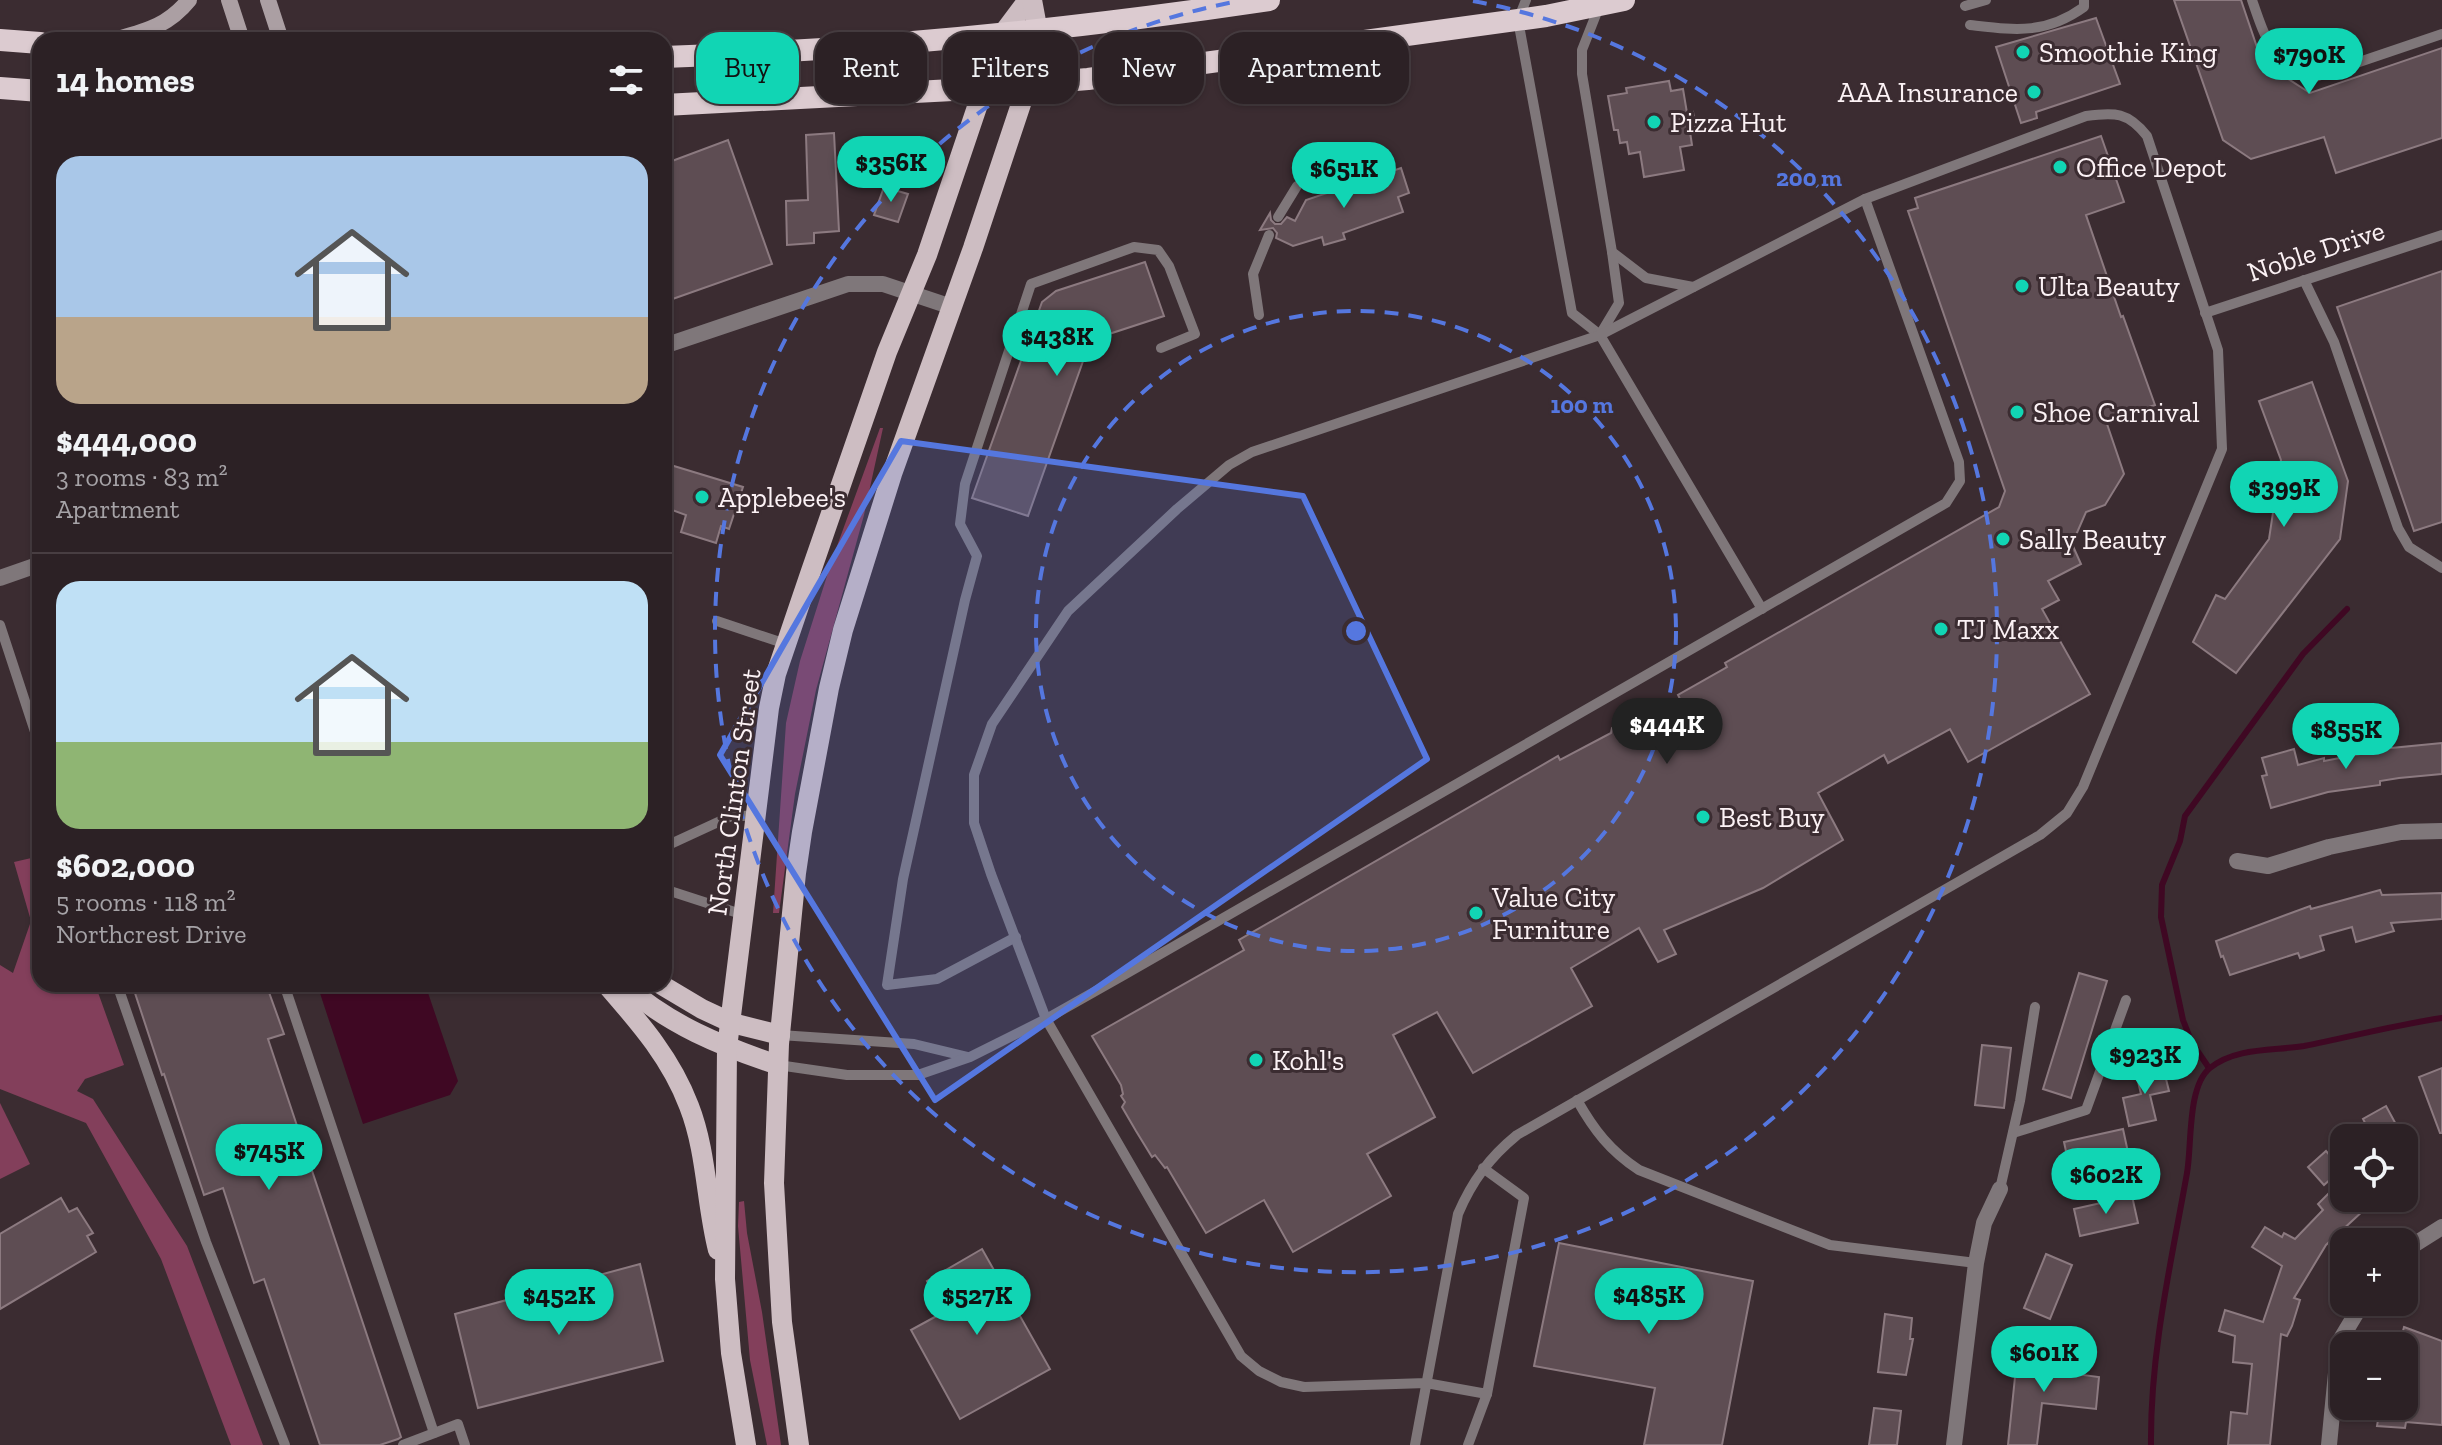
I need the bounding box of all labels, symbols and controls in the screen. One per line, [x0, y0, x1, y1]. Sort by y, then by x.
pin: $790K [2253, 28, 2365, 96]
chip: Buy [696, 32, 799, 104]
chip: Rent [815, 32, 927, 104]
chip: Filters [943, 32, 1078, 104]
chip: New [1094, 32, 1204, 104]
chip: Apartment [1220, 32, 1409, 104]
place label: Smoothie King [2039, 36, 2217, 69]
text: $790K [2273, 38, 2345, 70]
marker: Smoothie King [2014, 43, 2032, 61]
icon: filters [604, 58, 648, 102]
text: 14 homes [56, 60, 195, 101]
place label: AAA Insurance [1838, 76, 2018, 109]
marker: AAA Insurance [2025, 83, 2043, 101]
place label: Pizza Hut [1670, 106, 1787, 139]
marker: Pizza Hut [1645, 113, 1663, 131]
pin: $356K [835, 136, 947, 204]
pin: $651K [1288, 142, 1400, 210]
text: $356K [855, 146, 927, 178]
place label: Office Depot [2076, 151, 2227, 184]
text: $651K [1310, 152, 1378, 184]
marker: Office Depot [2051, 158, 2069, 176]
text: 200 m [1776, 163, 1842, 192]
icon: home [280, 208, 424, 352]
street label: Noble Drive [2243, 213, 2389, 289]
place label: Ulta Beauty [2038, 270, 2181, 303]
marker: Ulta Beauty [2013, 277, 2031, 295]
pin: $438K [1001, 310, 1113, 378]
text: $438K [1021, 320, 1093, 352]
text: 100 m [1551, 390, 1613, 419]
place label: Shoe Carnival [2033, 396, 2200, 429]
marker: Shoe Carnival [2008, 403, 2026, 421]
text: $444,000 [56, 420, 197, 461]
text: 3 rooms · 83 m² [56, 461, 228, 493]
pin: $399K [2228, 461, 2340, 529]
text: $399K [2248, 471, 2320, 503]
place label: Applebee's [718, 481, 846, 514]
marker: Applebee's [693, 488, 711, 506]
text: Apartment [56, 493, 179, 525]
place label: Sally Beauty [2019, 523, 2167, 556]
marker: Sally Beauty [1994, 530, 2012, 548]
place label: TJ Maxx [1957, 613, 2059, 646]
centre of rings [1342, 617, 1370, 645]
marker: TJ Maxx [1932, 620, 1950, 638]
icon: home [280, 633, 424, 777]
street label: North Clinton Street [700, 666, 768, 917]
pin: $444K [1611, 698, 1723, 766]
pin: $855K [2290, 703, 2402, 771]
text: $444K [1630, 708, 1704, 740]
text: $855K [2310, 713, 2382, 745]
place label: Best Buy [1719, 801, 1825, 834]
marker: Best Buy [1694, 808, 1712, 826]
text: $602,000 [56, 845, 195, 886]
place label: Value City Furniture [1491, 881, 1616, 946]
text: 5 rooms · 118 m² [56, 886, 236, 918]
marker: Value City Furniture [1467, 904, 1485, 922]
text: Northcrest Drive [56, 918, 246, 950]
pin: $923K [2089, 1028, 2201, 1096]
text: $923K [2109, 1038, 2181, 1070]
place label: Kohl's [1272, 1044, 1344, 1077]
marker: Kohl's [1247, 1051, 1265, 1069]
pin: $745K [213, 1124, 325, 1192]
map controls [2330, 1124, 2418, 1420]
button: locate [2330, 1124, 2418, 1212]
text: $745K [233, 1134, 305, 1166]
pin: $602K [2050, 1148, 2162, 1216]
text: $602K [2069, 1158, 2143, 1190]
button: + [2330, 1228, 2418, 1316]
pin: $485K [1593, 1268, 1705, 1336]
pin: $452K [503, 1269, 615, 1337]
pin: $527K [921, 1269, 1033, 1337]
text: $485K [1613, 1278, 1685, 1310]
text: $452K [523, 1279, 595, 1311]
text: $527K [942, 1279, 1012, 1311]
pin: $601K [1988, 1326, 2100, 1394]
button: − [2330, 1332, 2418, 1420]
text: $601K [2009, 1336, 2079, 1368]

